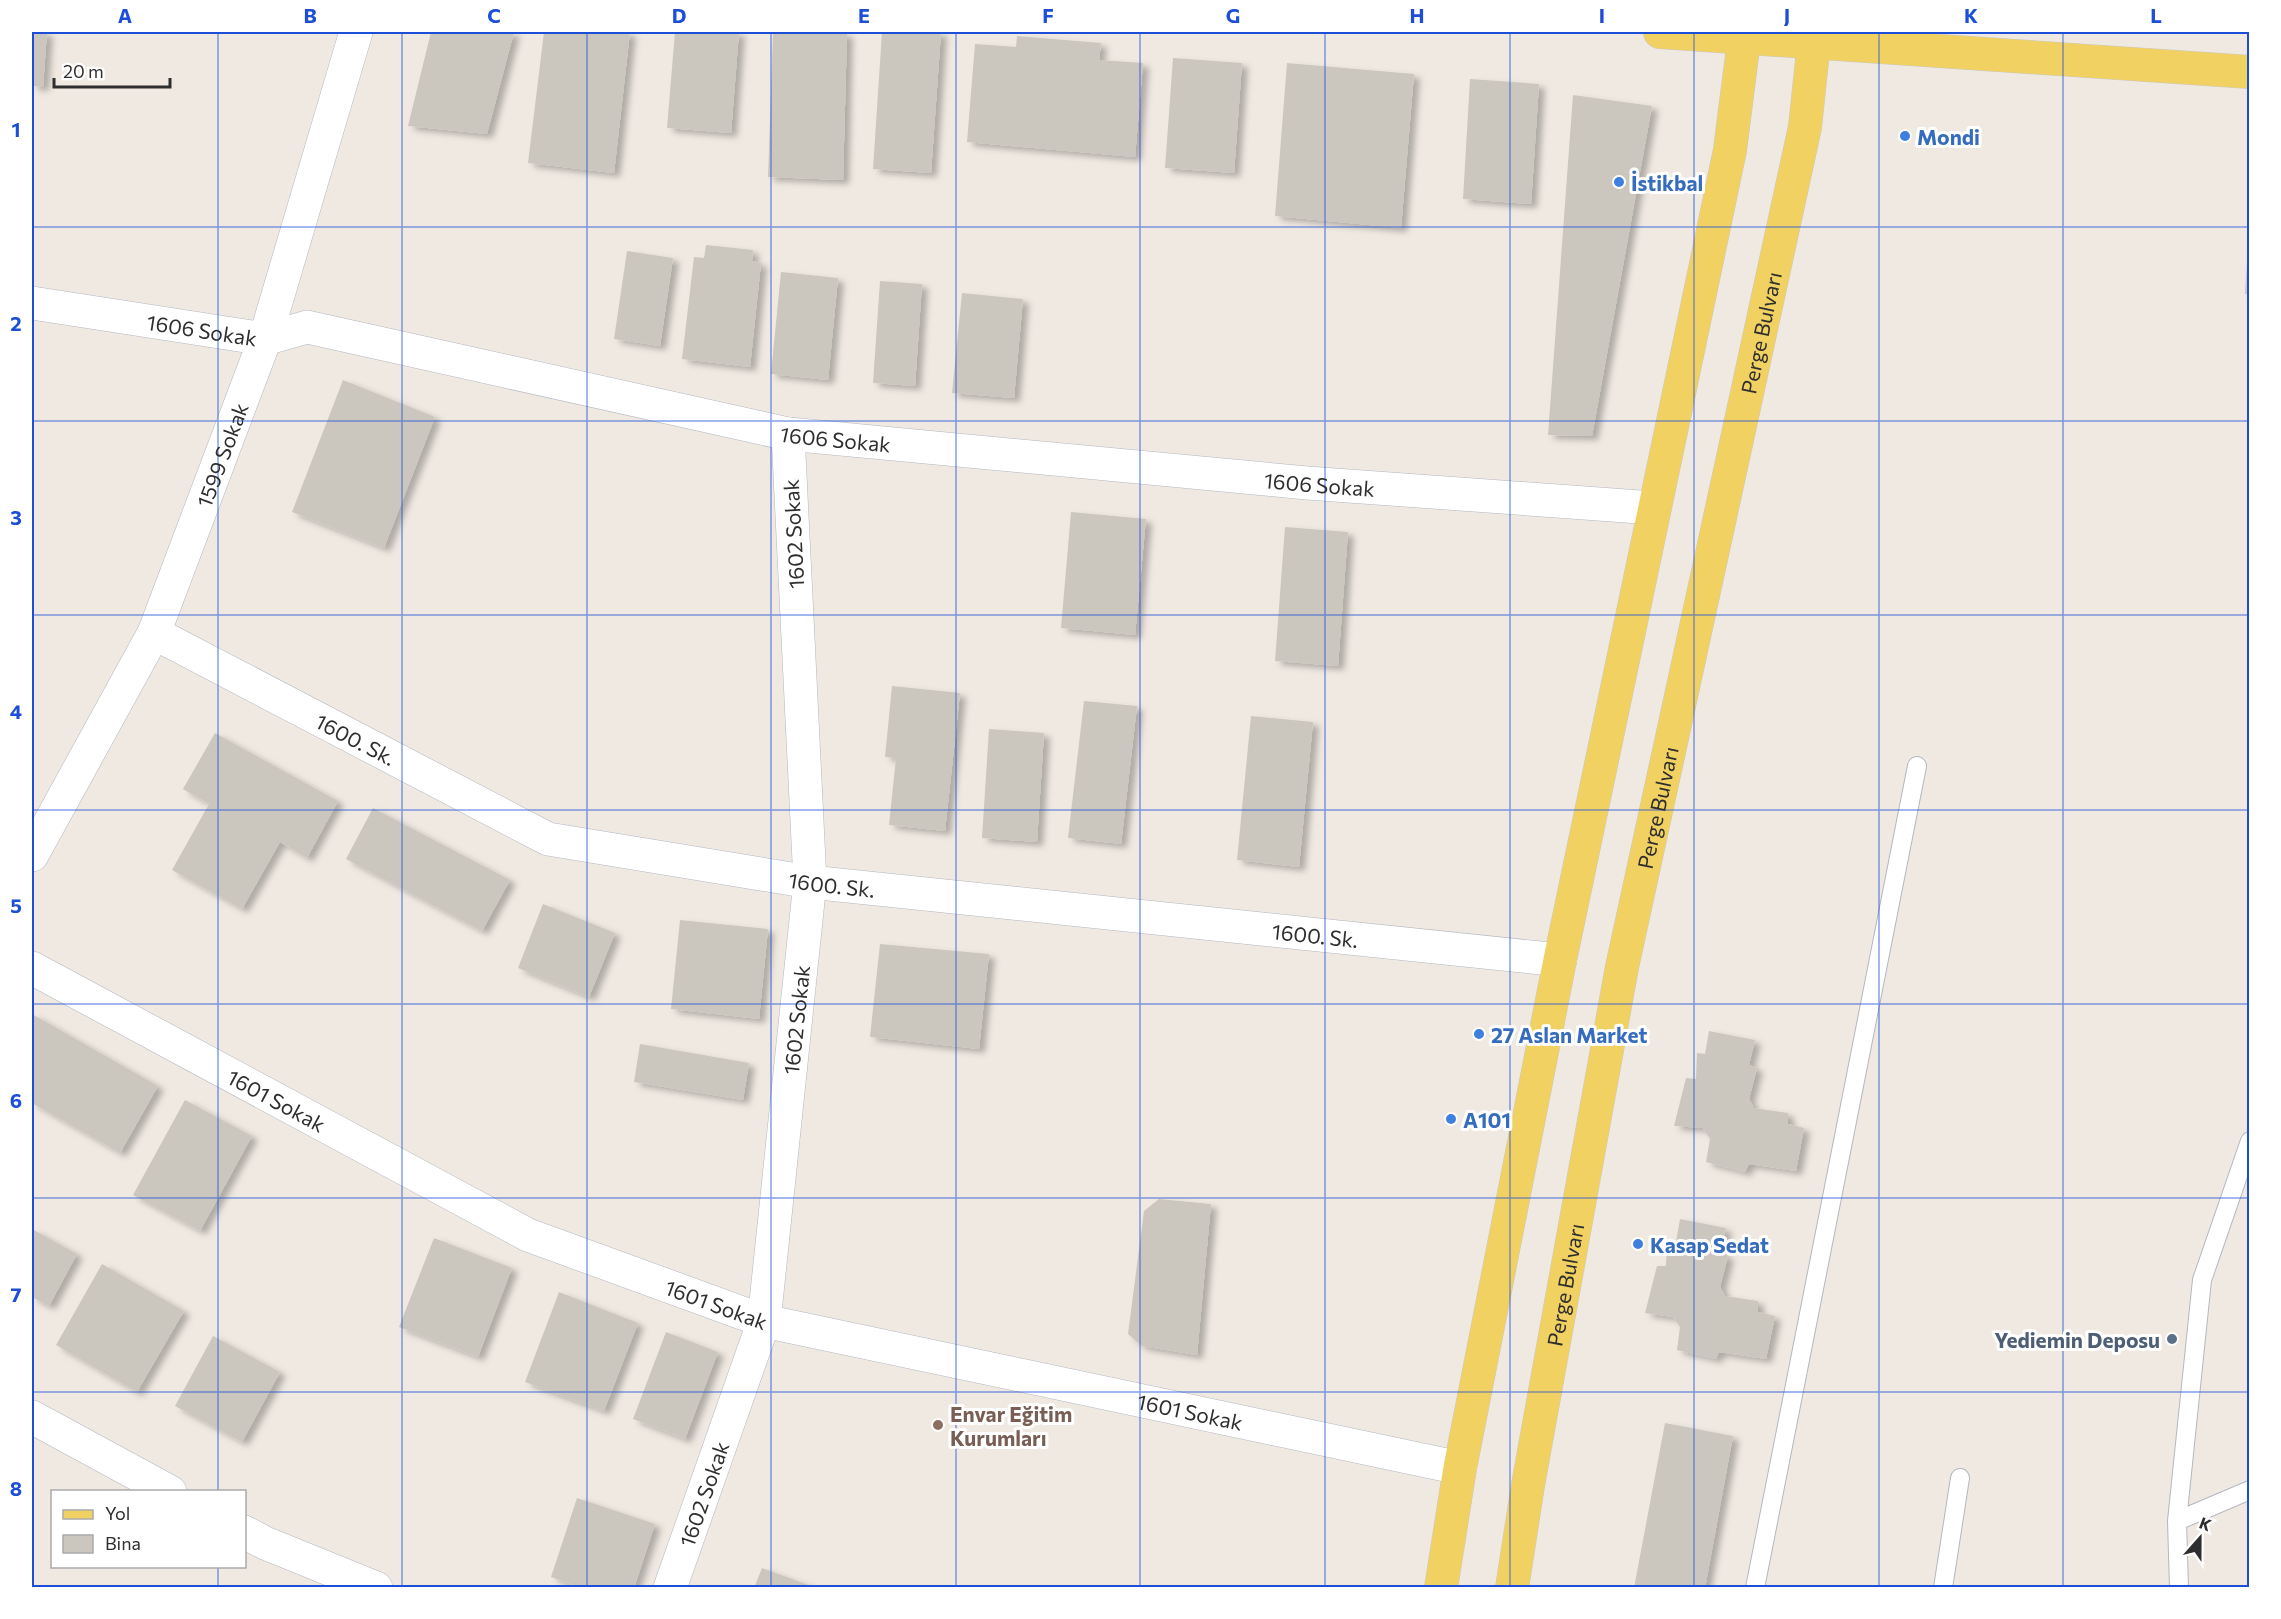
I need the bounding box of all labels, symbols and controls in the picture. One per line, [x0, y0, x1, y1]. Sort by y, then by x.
text: A [118, 3, 132, 27]
text: B [303, 3, 317, 27]
text: C [487, 3, 501, 27]
text: D [672, 3, 686, 27]
text: E [858, 3, 870, 27]
text: F [1042, 3, 1054, 27]
text: G [1226, 3, 1240, 27]
text: H [1410, 3, 1425, 27]
text: I [1599, 3, 1605, 27]
text: J [1784, 3, 1790, 27]
text: K [1964, 3, 1978, 27]
text: L [2150, 3, 2162, 27]
scale bar [54, 51, 170, 89]
text: 20 m [63, 60, 104, 82]
text: 1 [11, 117, 21, 141]
place label: Mondi [1917, 124, 1980, 149]
marker: Mondi [1898, 129, 1912, 143]
place label: İstikbal [1631, 170, 1703, 195]
marker: İstikbal [1612, 175, 1626, 189]
street label: Perge Bulvarı [1735, 269, 1786, 396]
street label: 1606 Sokak [145, 308, 259, 350]
text: 2 [10, 311, 22, 335]
street label: 1599 Sokak [190, 399, 252, 510]
street label: 1606 Sokak [778, 420, 892, 456]
street label: 1606 Sokak [1263, 467, 1376, 500]
street label: 1602 Sokak [778, 479, 808, 589]
text: 3 [10, 505, 22, 529]
text: 4 [10, 699, 22, 723]
street label: 1600. Sk. [312, 708, 400, 770]
street label: Perge Bulvarı [1631, 744, 1682, 871]
street label: 1600. Sk. [787, 866, 876, 901]
text: 5 [10, 893, 22, 917]
street label: 1600. Sk. [1271, 918, 1359, 951]
street label: 1602 Sokak [777, 964, 814, 1076]
place label: 27 Aslan Market [1491, 1022, 1647, 1047]
marker: 27 Aslan Market [1472, 1027, 1486, 1041]
street label: 1601 Sokak [224, 1063, 330, 1136]
text: 6 [10, 1088, 22, 1112]
place label: A101 [1463, 1107, 1511, 1132]
marker: A101 [1444, 1112, 1458, 1126]
street label: Perge Bulvarı [1541, 1221, 1588, 1348]
place label: Kasap Sedat [1650, 1232, 1769, 1257]
marker: Kasap Sedat [1631, 1237, 1645, 1251]
street label: 1601 Sokak [662, 1274, 771, 1334]
text: 7 [11, 1282, 22, 1306]
place label: Yediemin Deposu [1994, 1327, 2160, 1352]
marker: Yediemin Deposu [2165, 1332, 2179, 1346]
street label: 1601 Sokak [1135, 1388, 1245, 1434]
place label: Envar Eğitim Kurumları [950, 1401, 1072, 1450]
marker: Envar Eğitim Kurumları [931, 1418, 945, 1432]
street label: 1602 Sokak [673, 1438, 733, 1550]
text: 8 [10, 1476, 22, 1500]
legend [51, 1490, 246, 1568]
text: Yol [105, 1502, 130, 1524]
north arrow [2170, 1508, 2230, 1568]
text: K [2197, 1513, 2214, 1534]
text: Bina [105, 1532, 141, 1554]

